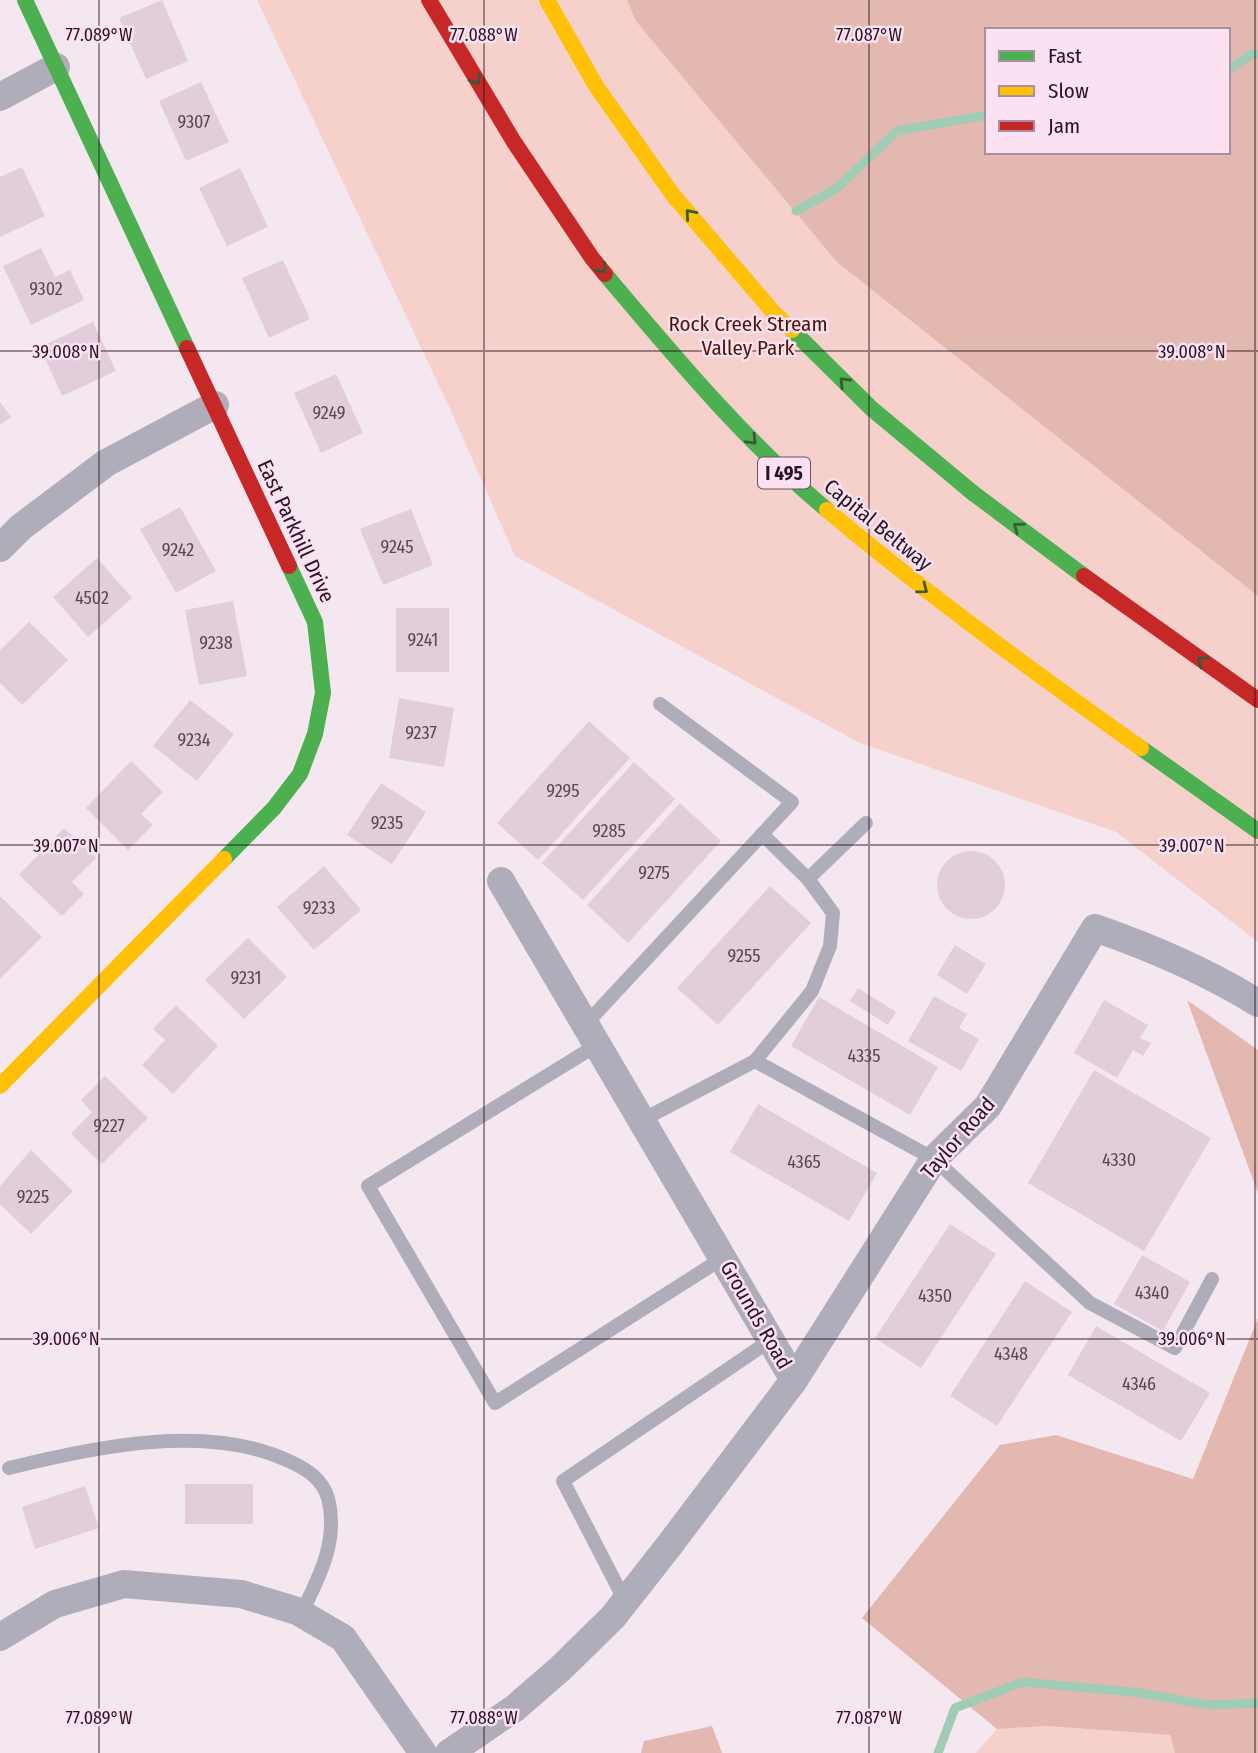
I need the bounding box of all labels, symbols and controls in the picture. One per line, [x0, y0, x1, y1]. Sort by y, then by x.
text: 77.089°W [65, 24, 133, 46]
text: 77.088°W [450, 24, 518, 46]
text: 77.087°W [836, 24, 902, 46]
legend [985, 28, 1230, 154]
text: Fast [1048, 43, 1082, 69]
one-way arrow [468, 72, 481, 85]
text: Slow [1048, 78, 1089, 104]
house number: 9307 [178, 111, 210, 133]
text: Jam [1048, 113, 1080, 139]
one-way arrow [686, 210, 698, 223]
one-way arrow [593, 262, 606, 274]
house number: 9302 [29, 278, 63, 300]
park label: Rock Creek Stream Valley Park [668, 311, 828, 361]
text: 39.008°N [32, 341, 100, 363]
text: 39.008°N [1158, 341, 1226, 363]
one-way arrow [839, 377, 852, 390]
house number: 9249 [312, 402, 346, 424]
one-way arrow [743, 432, 756, 445]
street label: East Parkhill Drive [252, 455, 340, 607]
road number: I 495 [758, 458, 810, 488]
street label: Capital Beltway [819, 473, 938, 577]
one-way arrow [1014, 523, 1026, 535]
house number: 9245 [381, 536, 413, 558]
house number: 9242 [162, 539, 194, 561]
one-way arrow [915, 581, 928, 594]
house number: 4502 [75, 587, 109, 609]
house number: 9241 [408, 629, 438, 651]
house number: 9238 [199, 632, 233, 654]
one-way arrow [1197, 656, 1210, 669]
house number: 9237 [405, 722, 437, 744]
house number: 9234 [177, 729, 211, 751]
house number: 9295 [546, 780, 580, 802]
house number: 9235 [371, 812, 403, 834]
house number: 9285 [592, 820, 626, 842]
text: 39.007°N [33, 835, 99, 857]
text: 39.007°N [1159, 835, 1225, 857]
house number: 9275 [638, 862, 670, 884]
house number: 9233 [303, 897, 335, 919]
house number: 9255 [728, 945, 760, 967]
house number: 9231 [230, 967, 262, 989]
house number: 4335 [848, 1045, 880, 1067]
street label: Taylor Road [915, 1092, 1001, 1184]
house number: 9227 [93, 1115, 125, 1137]
house number: 4330 [1102, 1149, 1136, 1171]
house number: 4365 [787, 1151, 821, 1173]
house number: 9225 [17, 1186, 49, 1208]
street label: Grounds Road [715, 1256, 797, 1374]
house number: 4340 [1135, 1282, 1169, 1304]
house number: 4350 [918, 1285, 952, 1307]
text: 39.006°N [32, 1328, 100, 1350]
text: 39.006°N [1158, 1328, 1226, 1350]
house number: 4348 [994, 1343, 1028, 1365]
house number: 4346 [1122, 1373, 1156, 1395]
text: 77.089°W [65, 1707, 133, 1729]
text: 77.088°W [450, 1707, 518, 1729]
text: 77.087°W [836, 1707, 902, 1729]

